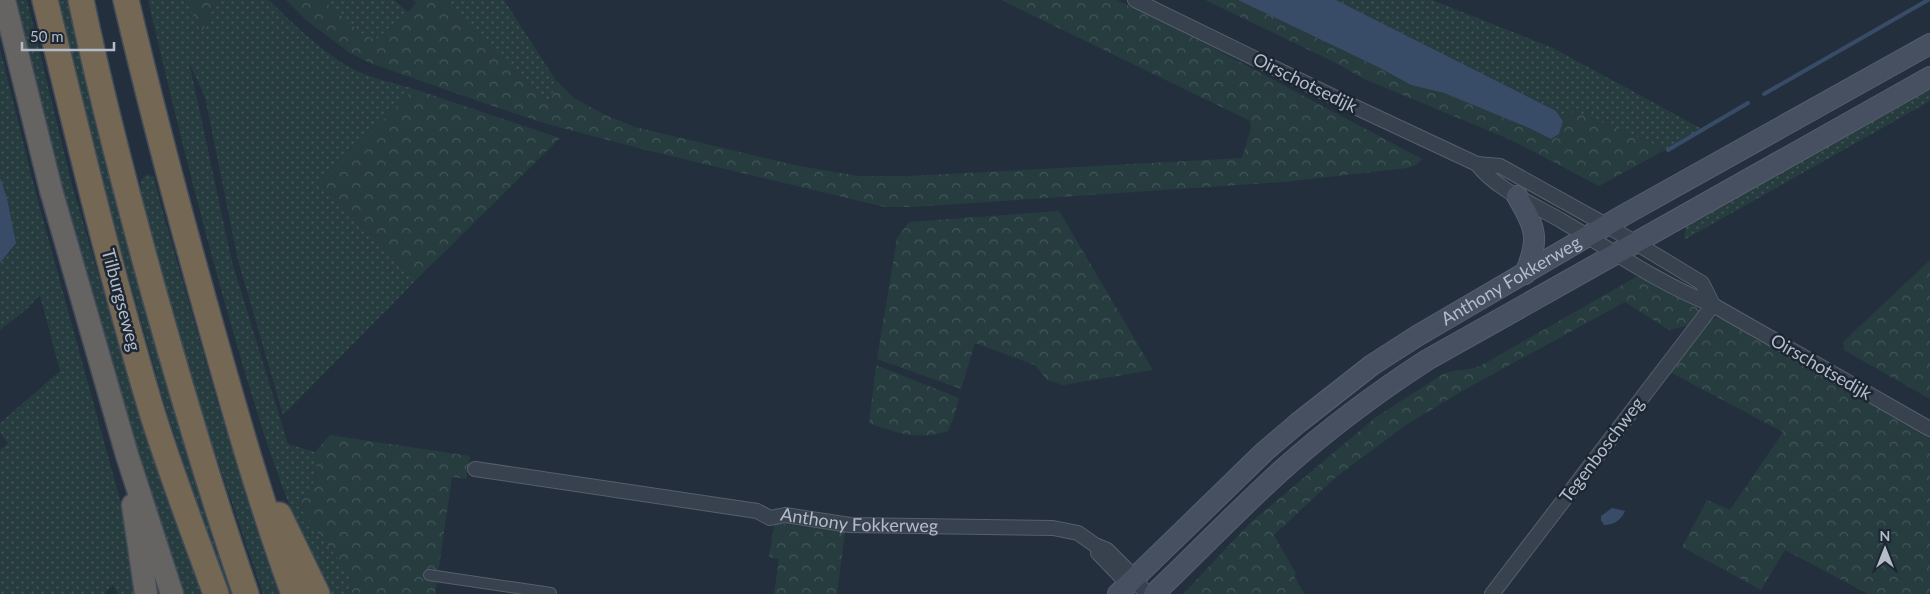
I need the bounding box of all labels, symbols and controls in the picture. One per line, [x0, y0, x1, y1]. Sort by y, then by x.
scale bar [22, 20, 115, 52]
text: 50 m [30, 27, 64, 45]
street label: Oirschotsedijk [1250, 47, 1362, 117]
street label: Anthony Fokkerweg [1437, 231, 1585, 330]
street label: Tilburgseweg [98, 246, 146, 353]
street label: Oirschotsedijk [1767, 328, 1877, 404]
street label: Tegenboschweg [1554, 392, 1648, 506]
street label: Anthony Fokkerweg [779, 502, 938, 536]
north arrow [1860, 524, 1910, 574]
text: N [1880, 527, 1890, 544]

